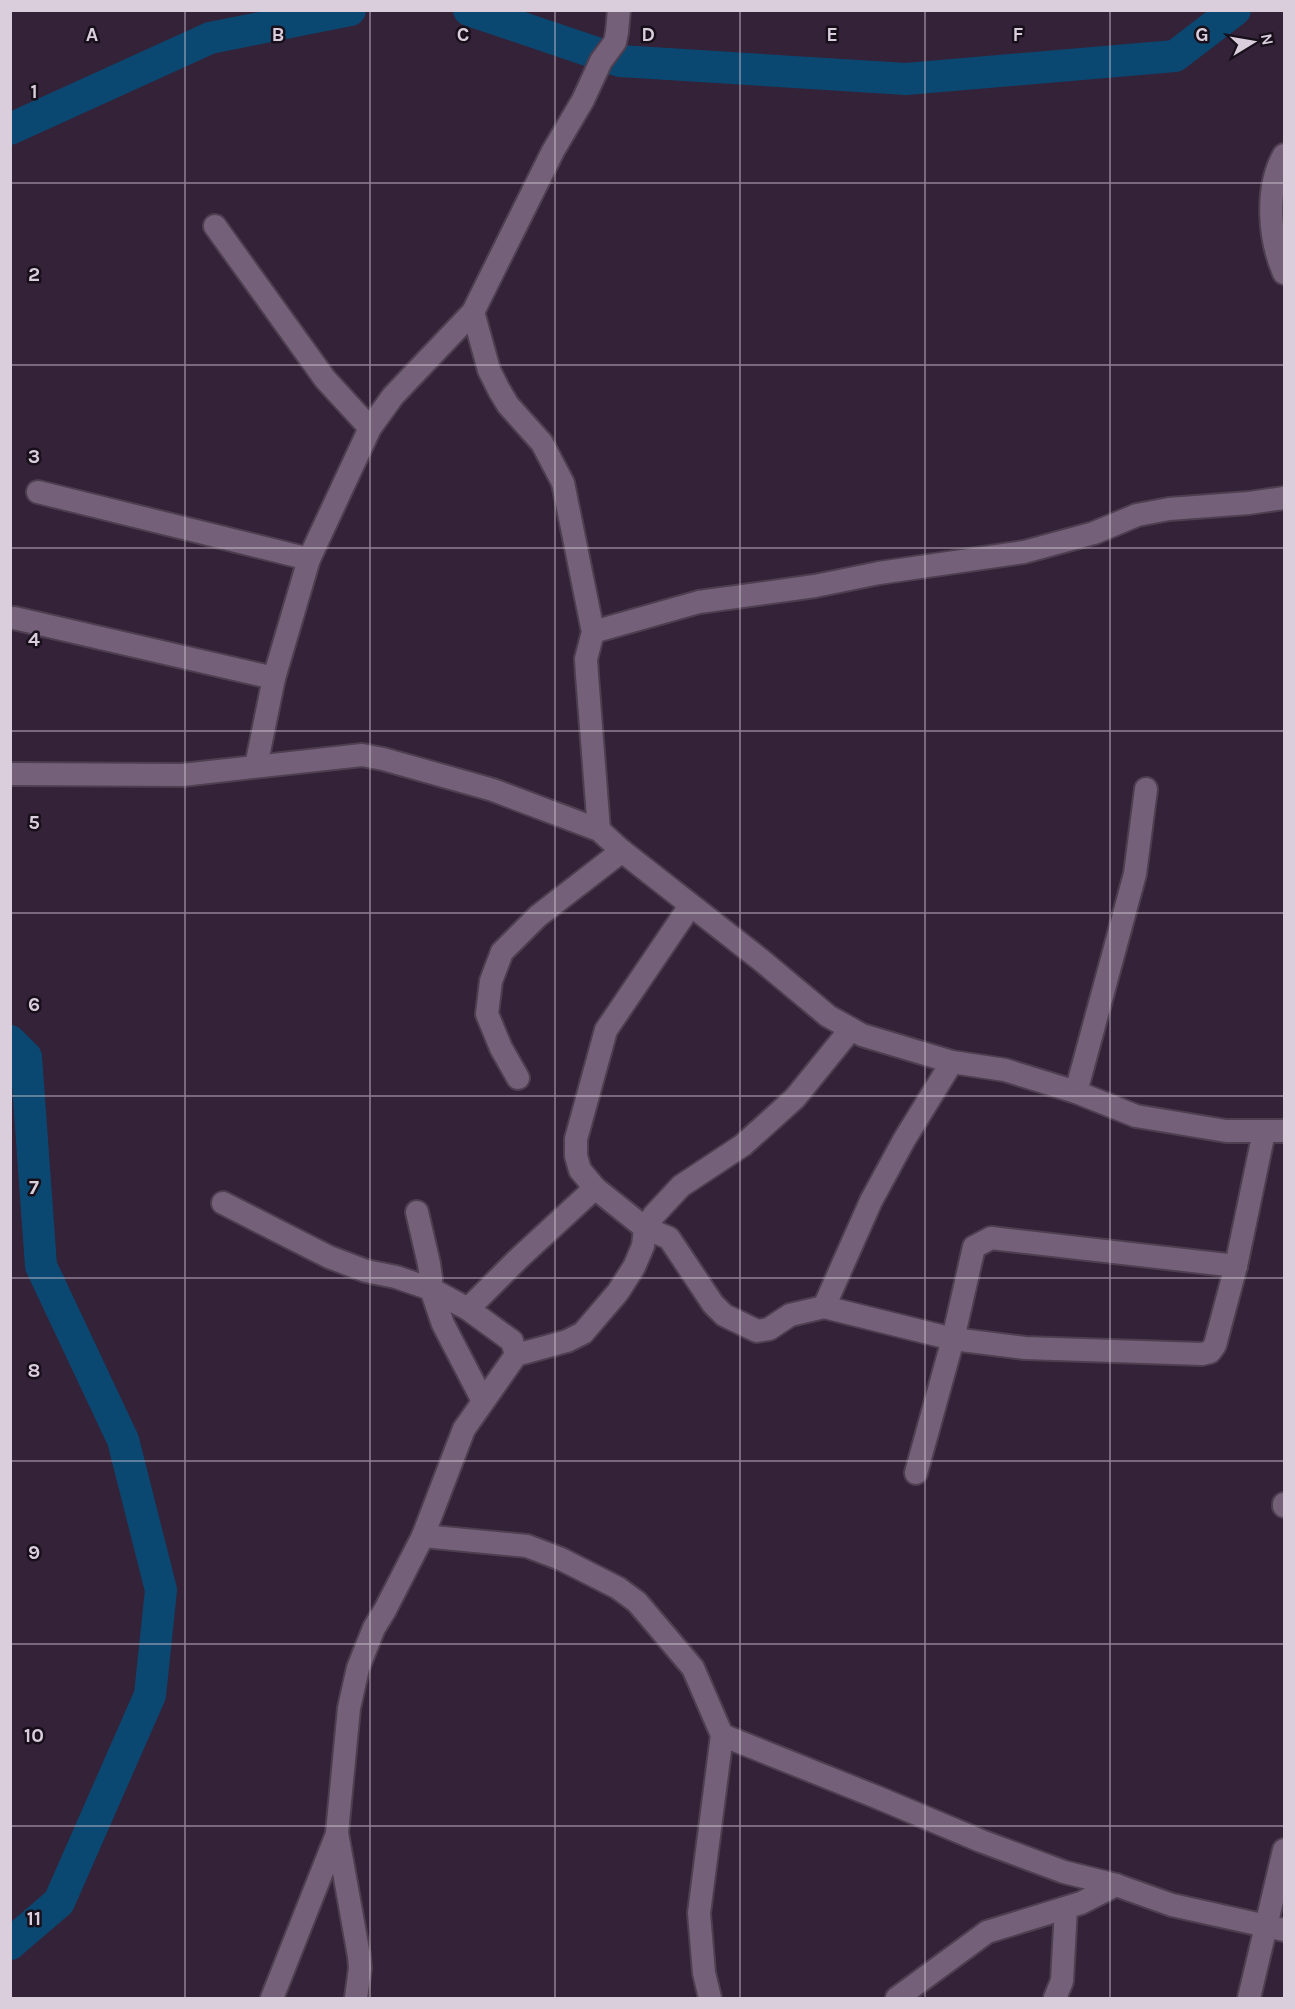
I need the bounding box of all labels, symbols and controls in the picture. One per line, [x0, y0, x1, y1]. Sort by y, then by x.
north arrow [1223, 12, 1283, 72]
text: A [86, 23, 99, 46]
text: B [272, 23, 284, 46]
text: C [457, 23, 469, 46]
text: D [641, 23, 655, 46]
text: E [826, 23, 838, 46]
text: F [1013, 23, 1024, 46]
text: G [1195, 23, 1209, 46]
text: N [1257, 32, 1278, 47]
text: 1 [30, 80, 38, 103]
text: 2 [28, 263, 40, 286]
text: 3 [28, 445, 40, 468]
text: 4 [28, 628, 40, 651]
text: 5 [28, 811, 40, 834]
text: 6 [28, 993, 40, 1016]
text: 7 [29, 1176, 39, 1199]
text: 8 [28, 1359, 40, 1382]
text: 9 [28, 1541, 40, 1564]
text: 10 [24, 1724, 44, 1747]
text: 11 [27, 1907, 41, 1930]

